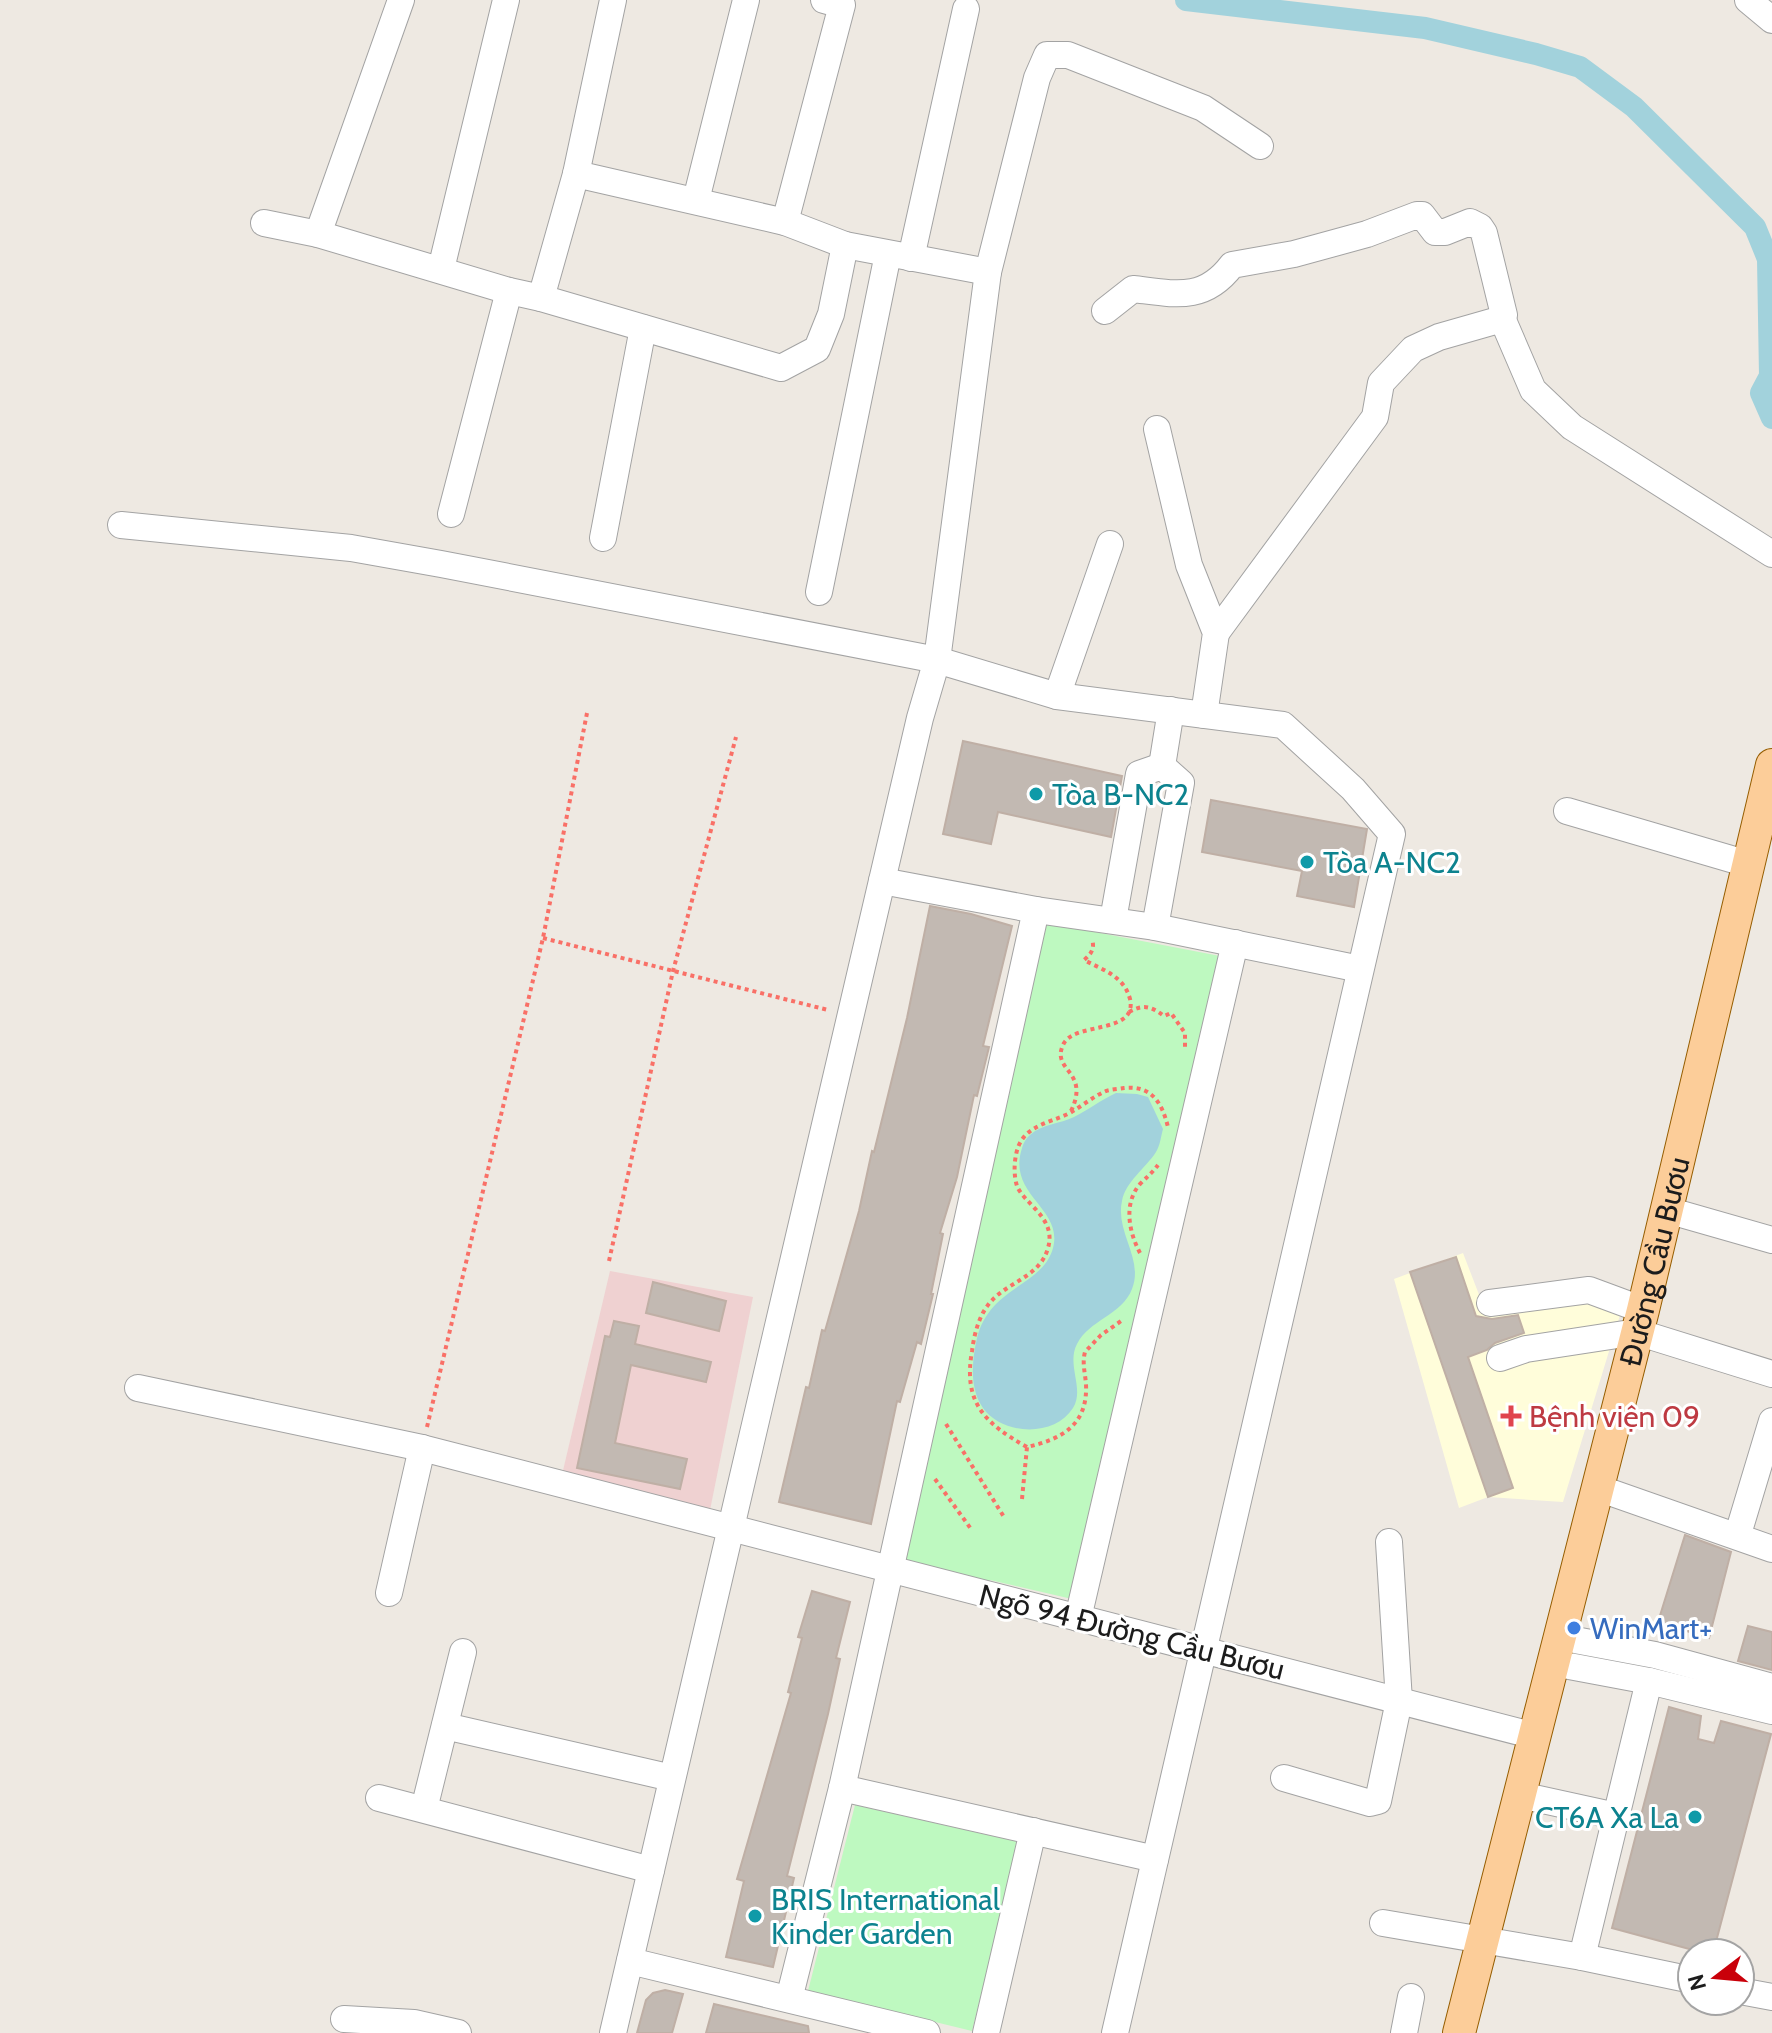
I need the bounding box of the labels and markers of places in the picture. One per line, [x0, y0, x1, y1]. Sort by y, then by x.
place label: Tòa B-NC2 [1052, 776, 1189, 813]
marker: Tòa B-NC2 [1027, 785, 1045, 803]
place label: Tòa A-NC2 [1323, 844, 1461, 881]
marker: Tòa A-NC2 [1298, 853, 1316, 871]
place label: Bệnh viện 09 [1529, 1398, 1700, 1435]
marker: Bệnh viện 09 [1500, 1405, 1522, 1427]
place label: WinMart+ [1590, 1610, 1712, 1647]
marker: WinMart+ [1565, 1619, 1583, 1637]
place label: CT6A Xa La [1535, 1799, 1680, 1836]
marker: CT6A Xa La [1686, 1808, 1704, 1826]
place label: BRIS International Kinder Garden [771, 1881, 1000, 1952]
marker: BRIS International Kinder Garden [746, 1907, 764, 1925]

